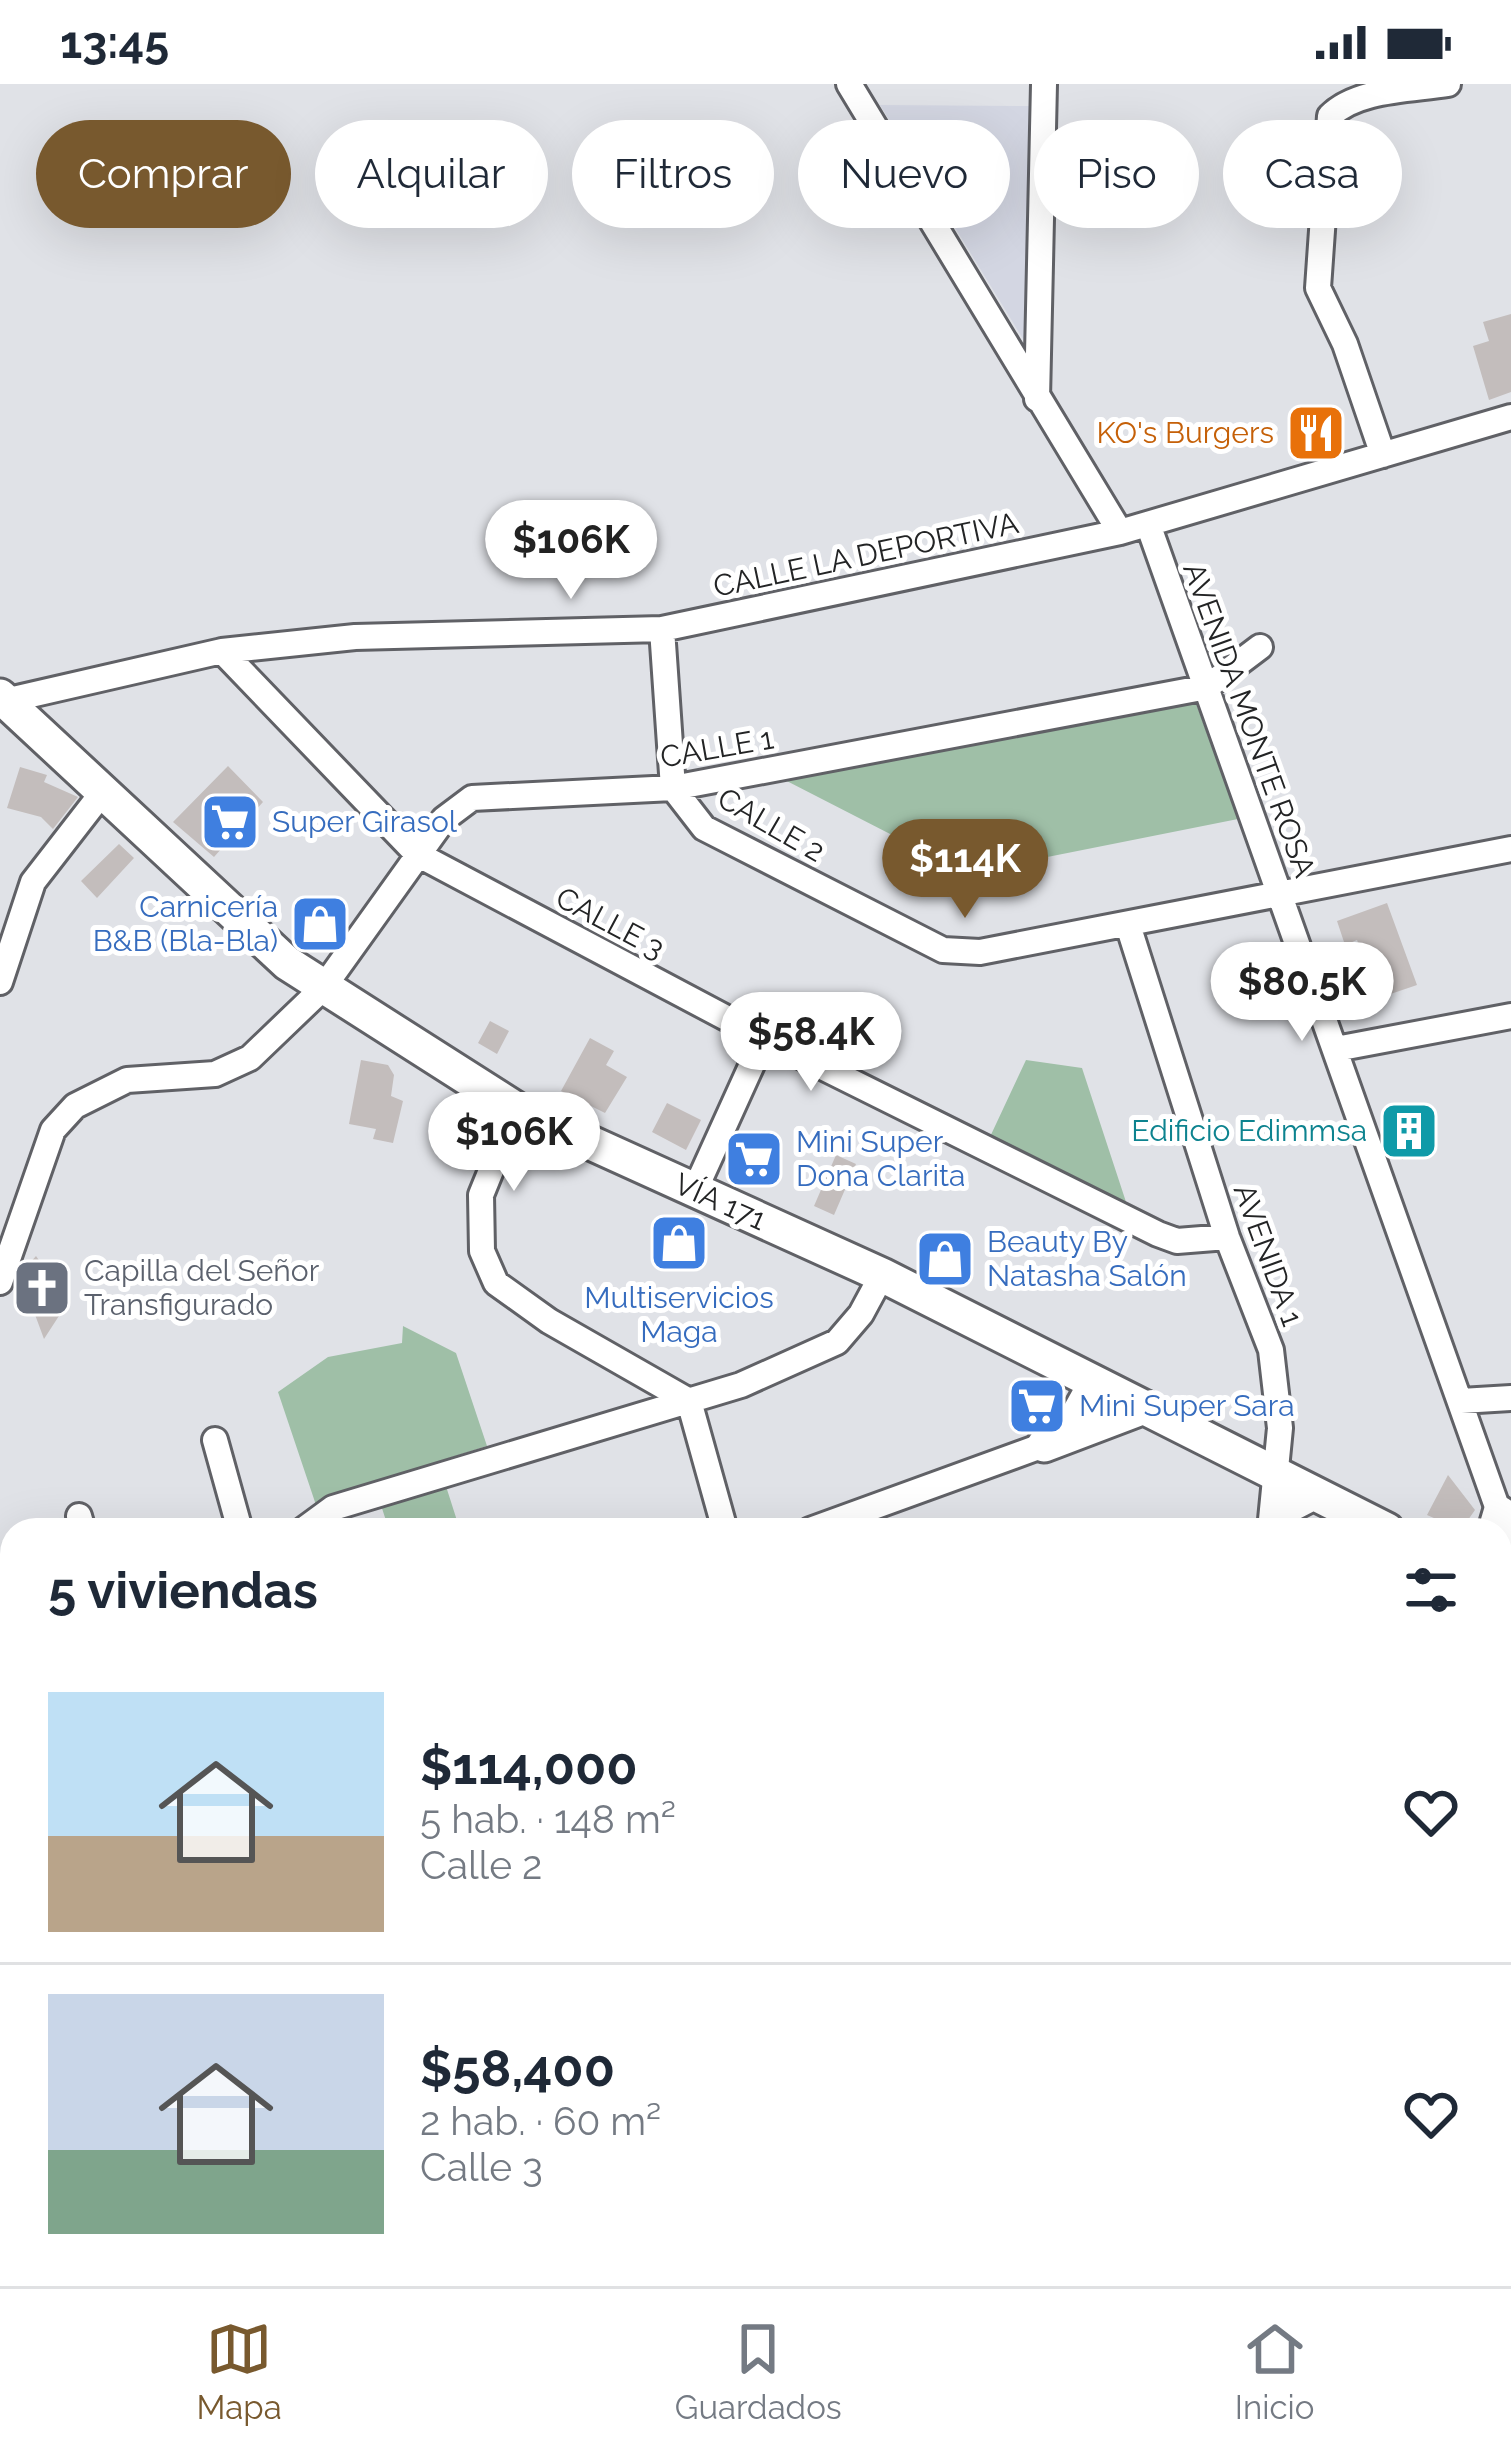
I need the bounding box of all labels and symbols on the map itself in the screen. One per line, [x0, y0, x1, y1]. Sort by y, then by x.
restaurant icon: KO's Burgers [1285, 402, 1347, 464]
place label: KO's Burgers [1096, 415, 1274, 450]
pin: $106K [487, 500, 655, 602]
street label: CALLE LA DEPORTIVA [710, 505, 1022, 604]
street label: AVENIDA MONTE ROSA [1176, 558, 1323, 882]
street label: CALLE 1 [658, 720, 776, 775]
street label: CALLE 2 [712, 780, 831, 869]
supermarket icon: Super Girasol [199, 791, 261, 853]
place label: Super Girasol [272, 804, 458, 839]
pin: $114K [881, 819, 1049, 921]
street label: CALLE 3 [550, 880, 670, 966]
place label: Carnicería B&B (Bla-Bla) [93, 889, 278, 958]
shop icon: Carnicería B&B (Bla-Bla) [289, 893, 351, 955]
pin: $80.5K [1204, 942, 1400, 1044]
pin: $58.4K [713, 992, 909, 1094]
pin: $106K [430, 1092, 598, 1194]
building icon: Edificio Edimmsa [1378, 1100, 1440, 1162]
place label: Edificio Edimmsa [1131, 1113, 1367, 1148]
place label: Mini Super Dona Clarita [796, 1124, 965, 1193]
supermarket icon: Mini Super Dona Clarita [723, 1128, 785, 1190]
street label: VÍA 171 [669, 1166, 771, 1237]
street label: AVENIDA 1 [1227, 1179, 1310, 1331]
shop icon: Multiservicios Maga [648, 1212, 710, 1274]
place label: Beauty By Natasha Salón [987, 1224, 1187, 1293]
shop icon: Beauty By Natasha Salón [914, 1228, 976, 1290]
place label: Capilla del Señor Transfigurado [84, 1253, 320, 1322]
church icon: Capilla del Señor Transfigurado [11, 1257, 73, 1319]
place label: Multiservicios Maga [584, 1280, 774, 1349]
supermarket icon: Mini Super Sara [1006, 1375, 1068, 1437]
place label: Mini Super Sara [1079, 1388, 1295, 1423]

